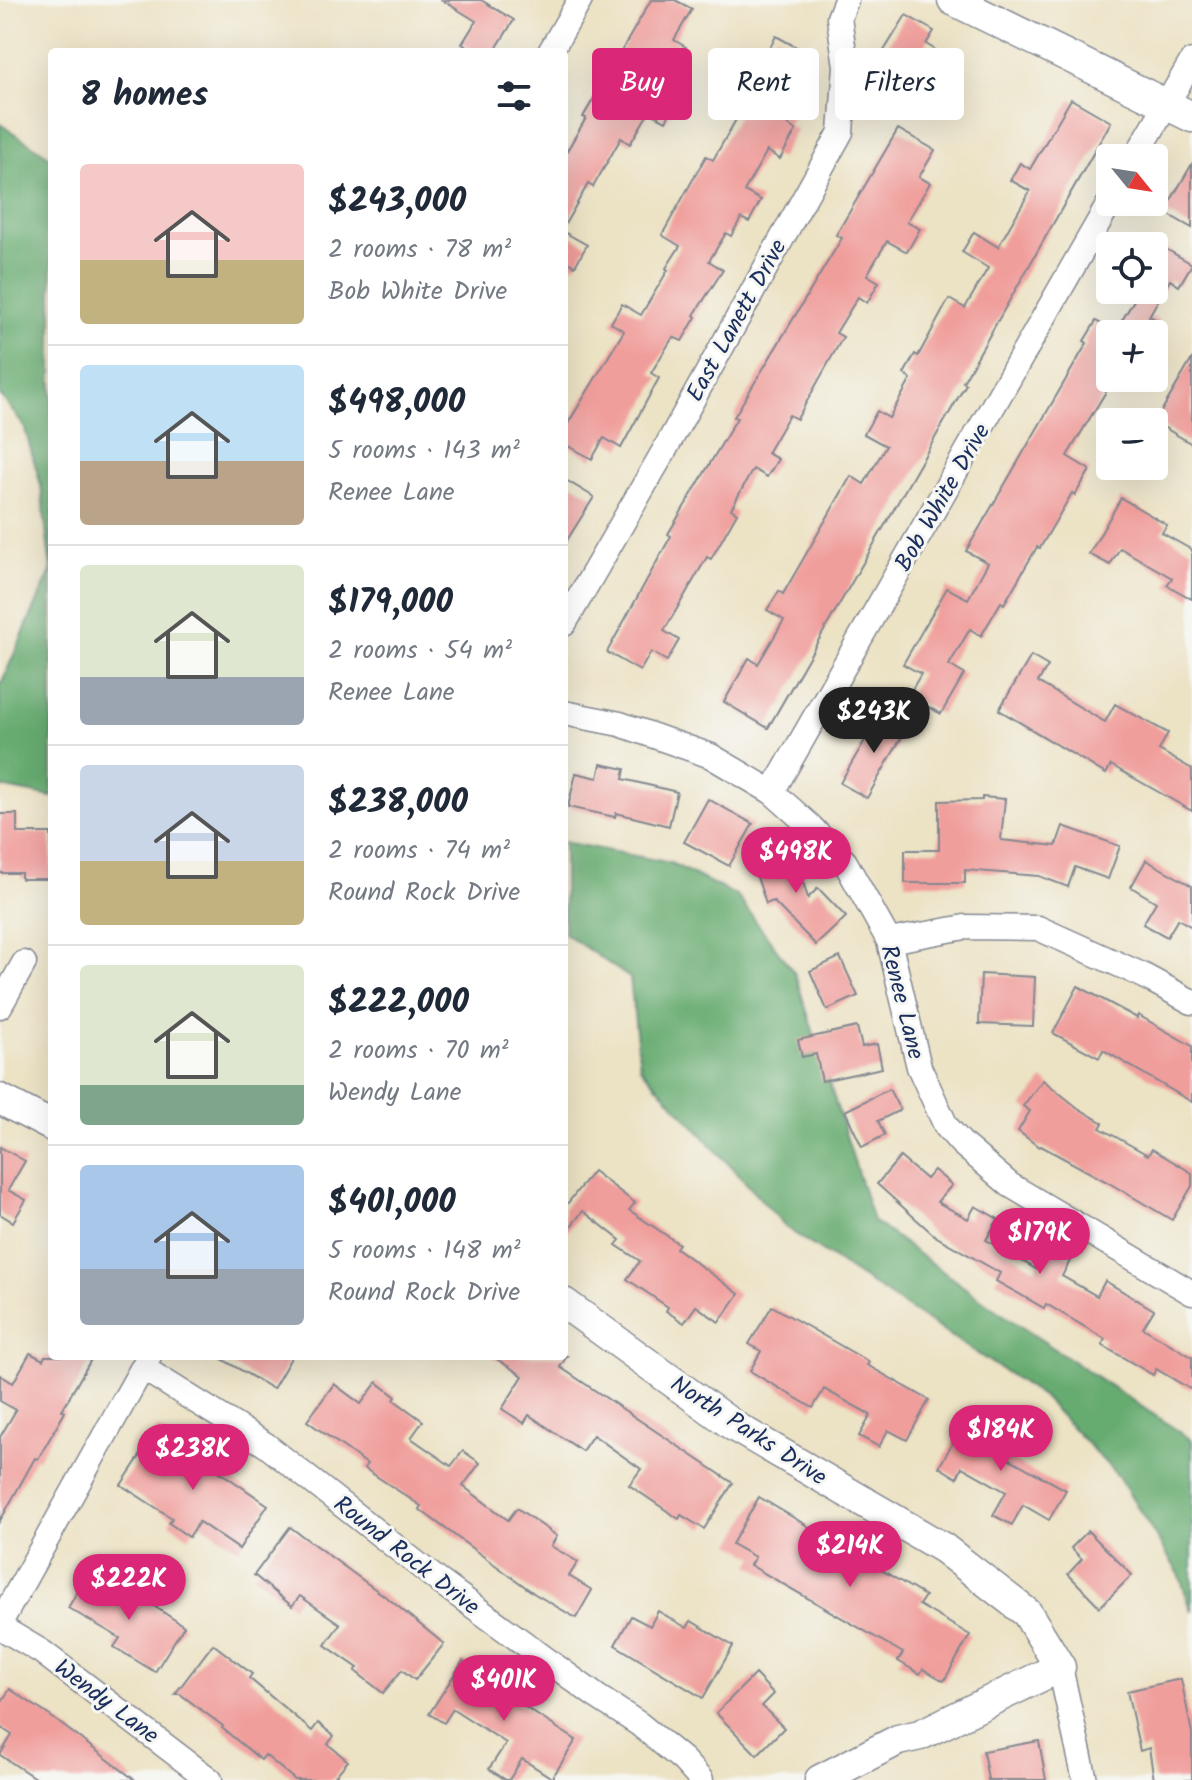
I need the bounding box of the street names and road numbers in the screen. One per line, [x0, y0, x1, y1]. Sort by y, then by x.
street label: East Lanett Drive [676, 232, 798, 409]
street label: Bob White Drive [885, 416, 1002, 579]
street label: Renee Lane [868, 941, 935, 1064]
street label: North Parks Drive [662, 1366, 835, 1497]
street label: Round Rock Drive [324, 1486, 488, 1626]
street label: Wendy Lane [45, 1650, 167, 1755]

